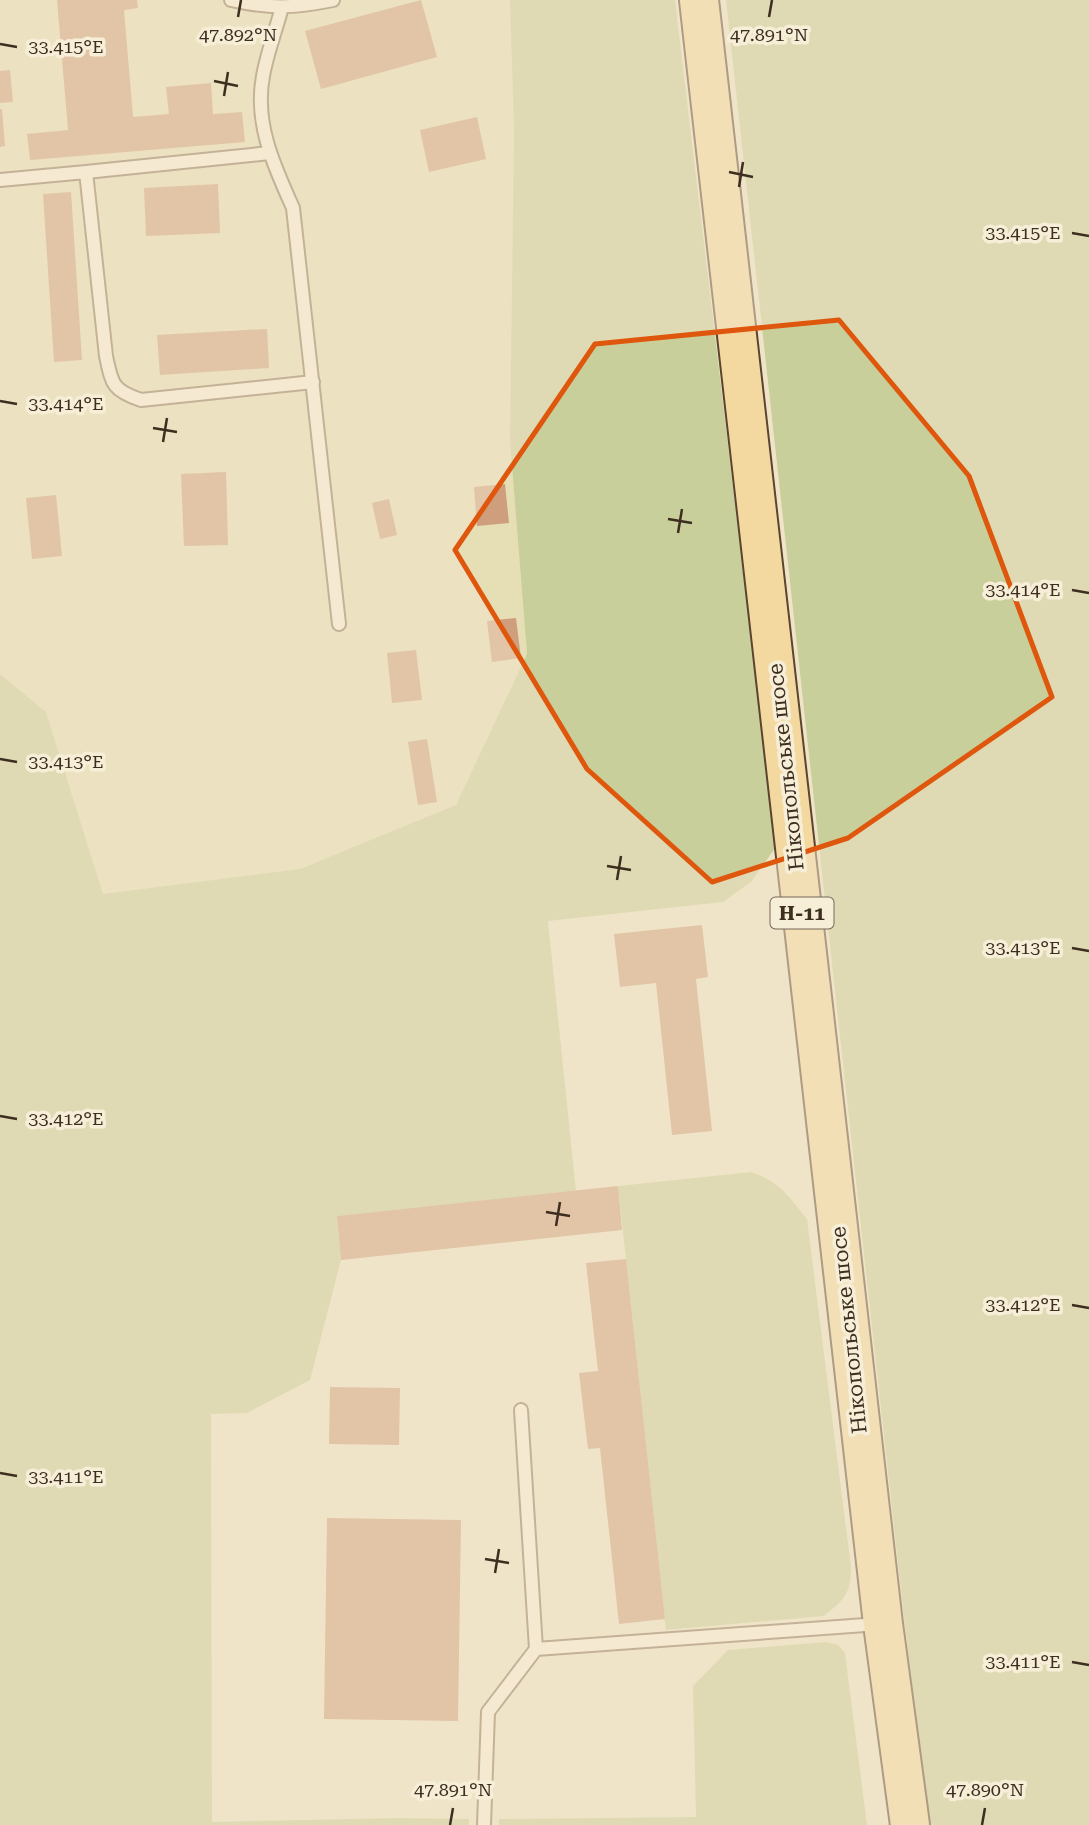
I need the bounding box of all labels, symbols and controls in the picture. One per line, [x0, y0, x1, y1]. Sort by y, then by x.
text: 47.892°N [199, 24, 277, 45]
text: 47.891°N [730, 24, 808, 45]
text: 33.415°E [28, 36, 104, 57]
text: 33.415°E [985, 222, 1061, 243]
text: 33.414°E [28, 393, 104, 414]
text: 33.414°E [985, 579, 1061, 600]
street label: Нікопольське шосе [763, 662, 809, 872]
text: 33.413°E [28, 751, 104, 772]
road number: Н-11 [770, 897, 834, 928]
text: 33.413°E [985, 937, 1061, 958]
text: 33.412°E [28, 1108, 104, 1129]
street label: Нікопольське шосе [826, 1225, 872, 1435]
text: 33.412°E [985, 1294, 1061, 1315]
text: 33.411°E [28, 1466, 104, 1487]
text: 33.411°E [985, 1651, 1061, 1672]
text: 47.891°N [414, 1779, 492, 1800]
text: 47.890°N [946, 1779, 1024, 1800]

